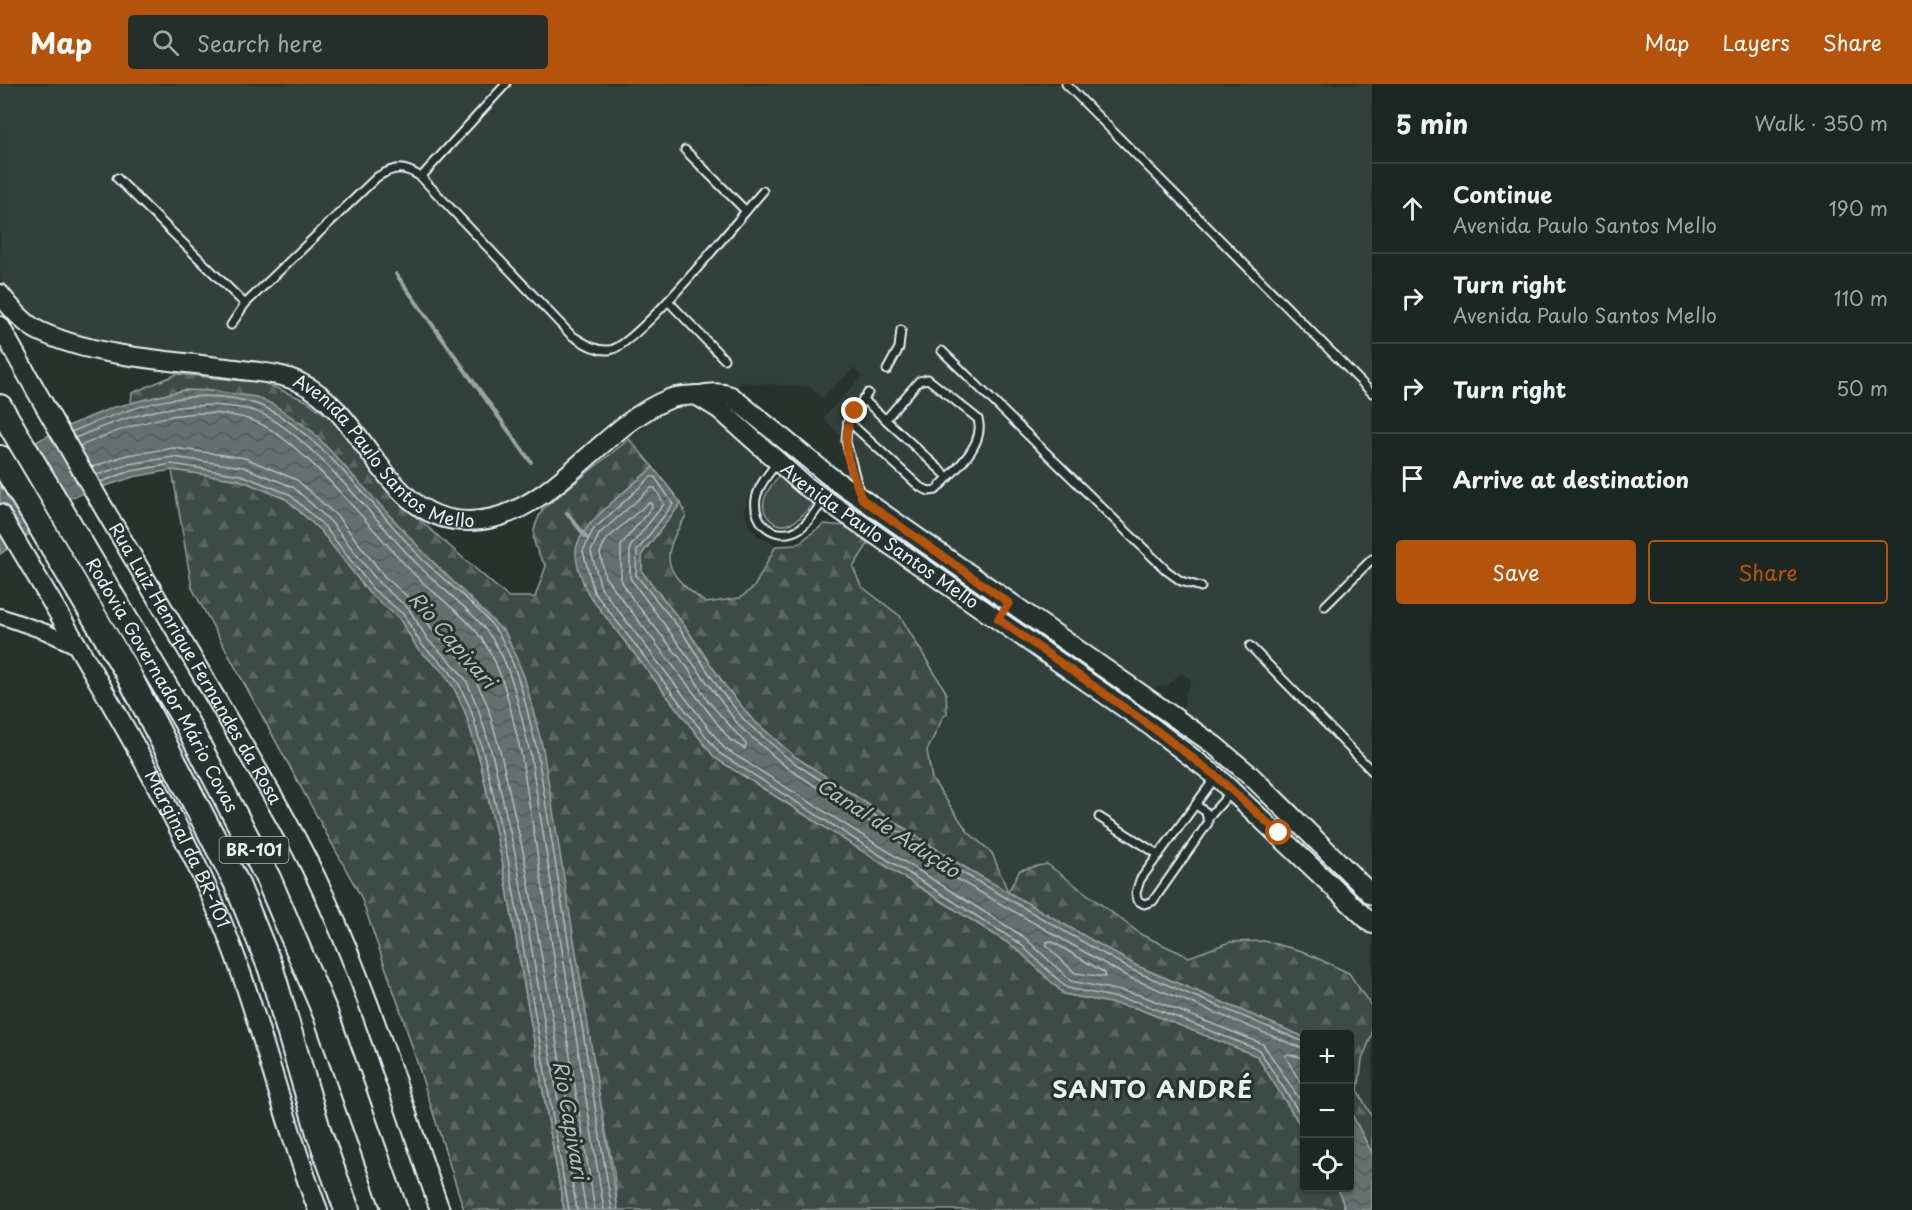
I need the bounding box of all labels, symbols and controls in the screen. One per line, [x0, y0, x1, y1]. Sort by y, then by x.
search box [128, 15, 548, 69]
text: Map [30, 21, 92, 64]
icon: search [149, 26, 182, 59]
text: Search here [197, 26, 323, 59]
text: Map [1645, 26, 1689, 58]
text: Layers [1722, 26, 1790, 58]
text: Share [1823, 26, 1882, 58]
text: 5 min [1396, 104, 1468, 143]
text: Walk · 350 m [1755, 108, 1888, 138]
text: Continue [1453, 177, 1552, 210]
icon: ahead [1396, 192, 1429, 225]
text: 190 m [1829, 193, 1888, 223]
text: Avenida Paulo Santos Mello [1453, 210, 1717, 240]
text: Turn right [1453, 267, 1566, 300]
icon: right [1396, 282, 1429, 315]
text: 110 m [1834, 283, 1888, 313]
text: Avenida Paulo Santos Mello [1453, 300, 1717, 330]
street label: Avenida Paulo Santos Mello [289, 366, 475, 533]
icon: right [1396, 372, 1429, 405]
text: Turn right [1453, 372, 1566, 405]
text: 50 m [1836, 373, 1888, 403]
route end [841, 397, 867, 423]
street label: Avenida Paulo Santos Mello [775, 455, 985, 615]
icon: arrive [1396, 462, 1429, 495]
text: Arrive at destination [1453, 462, 1689, 495]
street label: Rua Luiz Henrique Fernandes da Rosa [103, 517, 290, 809]
button: Save [1396, 540, 1636, 604]
button: Share [1648, 540, 1888, 604]
street label: Rodovia Governador Mário Covas [80, 552, 246, 817]
water label: Rio Capivari [402, 584, 506, 697]
street label: Marginal da BR-101 [139, 765, 238, 931]
water label: Canal de Adução [811, 770, 967, 885]
route start [1265, 819, 1291, 845]
road number: BR-101 [220, 837, 288, 863]
map controls [1300, 1030, 1354, 1192]
button: + [1300, 1030, 1354, 1084]
water label: Rio Capivari [546, 1058, 597, 1185]
district label: SANTO ANDRÉ [1052, 1070, 1254, 1106]
button: − [1300, 1084, 1354, 1138]
button: locate [1300, 1138, 1354, 1192]

